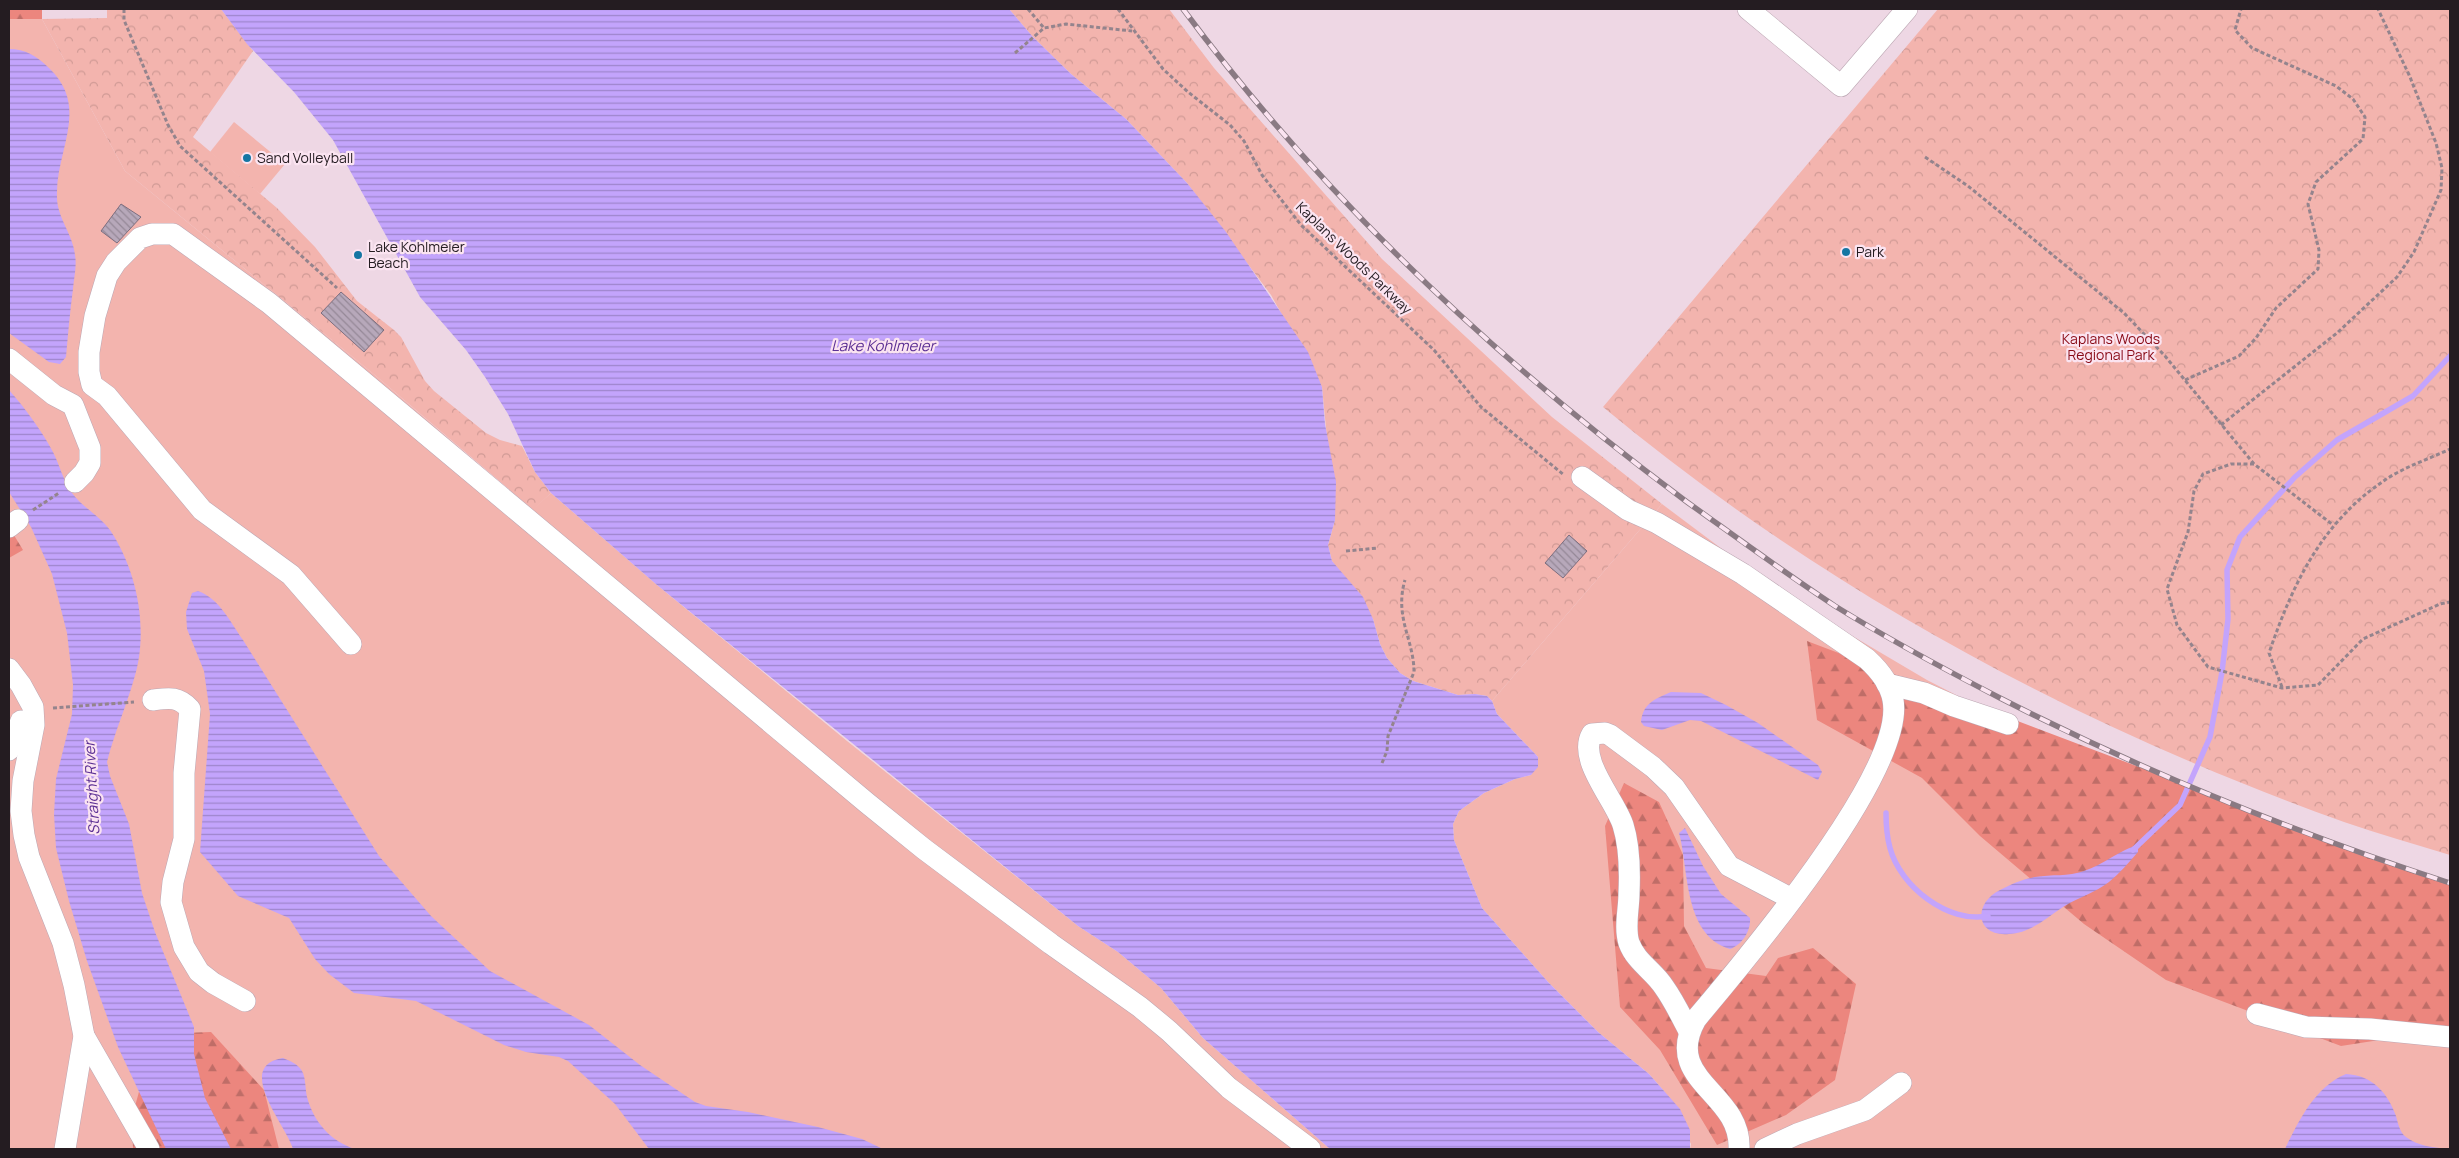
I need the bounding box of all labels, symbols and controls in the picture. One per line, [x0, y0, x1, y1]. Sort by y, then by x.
place label: Sand Volleyball [257, 148, 353, 167]
marker: Sand Volleyball [241, 152, 253, 164]
street label: Kaplans Woods Parkway [1292, 197, 1417, 318]
place label: Lake Kohlmeier Beach [368, 237, 465, 272]
place label: Park [1856, 242, 1885, 261]
marker: Park [1840, 246, 1852, 258]
marker: Lake Kohlmeier Beach [352, 249, 364, 261]
park label: Kaplans Woods Regional Park [2062, 329, 2160, 364]
water label: Lake Kohlmeier [831, 335, 937, 356]
water label: Straight River [78, 738, 104, 835]

